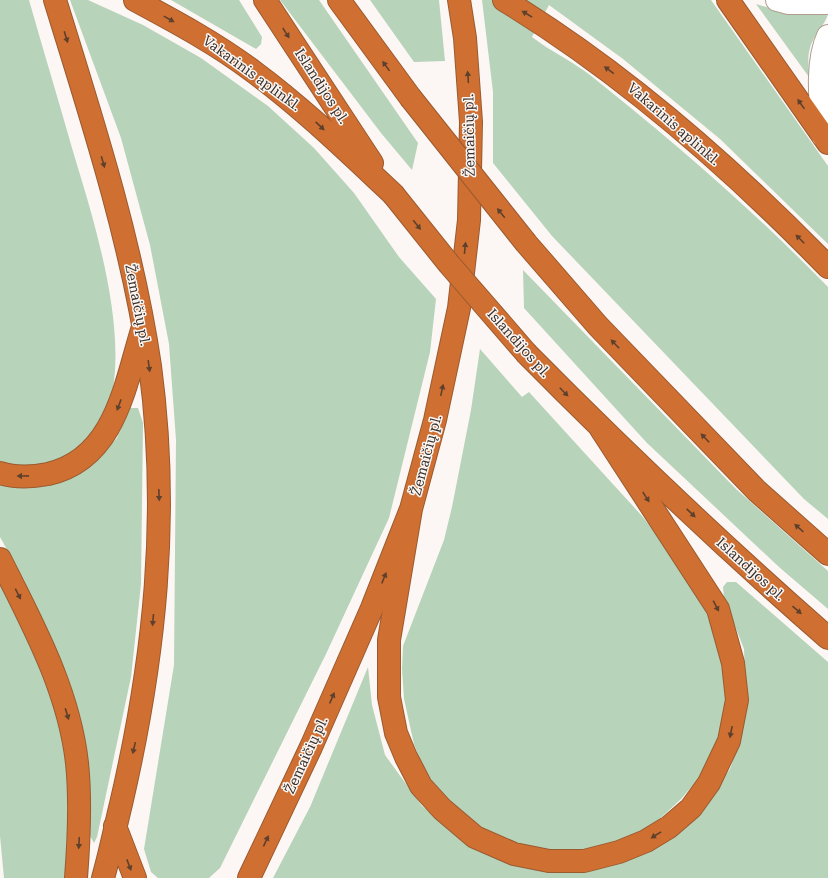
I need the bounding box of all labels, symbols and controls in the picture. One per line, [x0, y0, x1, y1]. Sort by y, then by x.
one-way arrow [522, 10, 532, 18]
one-way arrow [163, 15, 175, 22]
one-way arrow [282, 27, 290, 38]
one-way arrow [63, 32, 69, 44]
street label: Vakarinis aplinkl. [200, 32, 304, 114]
street label: Islandijos pl. [292, 45, 352, 127]
one-way arrow [382, 60, 391, 71]
one-way arrow [604, 66, 614, 74]
one-way arrow [464, 71, 471, 83]
street label: Vakarinis aplinkl. [625, 80, 723, 168]
street label: Žemaičių pl. [460, 93, 478, 177]
one-way arrow [797, 99, 805, 110]
one-way arrow [315, 121, 325, 131]
one-way arrow [100, 156, 106, 168]
one-way arrow [497, 207, 505, 218]
one-way arrow [413, 219, 421, 230]
one-way arrow [795, 235, 805, 244]
one-way arrow [462, 242, 469, 254]
street label: Žemaičių pl. [122, 263, 154, 347]
street label: Islandijos pl. [484, 306, 554, 380]
one-way arrow [611, 339, 620, 349]
one-way arrow [146, 360, 152, 372]
one-way arrow [439, 384, 445, 396]
one-way arrow [559, 387, 569, 397]
one-way arrow [116, 399, 122, 411]
street label: Žemaičių pl. [408, 413, 444, 497]
one-way arrow [701, 433, 710, 443]
one-way arrow [16, 473, 29, 479]
one-way arrow [155, 489, 162, 501]
one-way arrow [642, 491, 649, 502]
one-way arrow [686, 508, 696, 518]
one-way arrow [794, 524, 804, 533]
street label: Islandijos pl. [714, 534, 788, 604]
one-way arrow [381, 572, 387, 584]
one-way arrow [14, 588, 21, 600]
one-way arrow [713, 600, 719, 612]
one-way arrow [792, 606, 802, 615]
one-way arrow [150, 614, 157, 626]
one-way arrow [330, 691, 336, 703]
one-way arrow [64, 708, 70, 720]
street label: Žemaičių pl. [281, 714, 331, 796]
one-way arrow [727, 726, 733, 738]
one-way arrow [130, 742, 136, 755]
one-way arrow [651, 831, 662, 838]
one-way arrow [263, 835, 269, 847]
one-way arrow [75, 837, 82, 849]
one-way arrow [127, 860, 133, 872]

